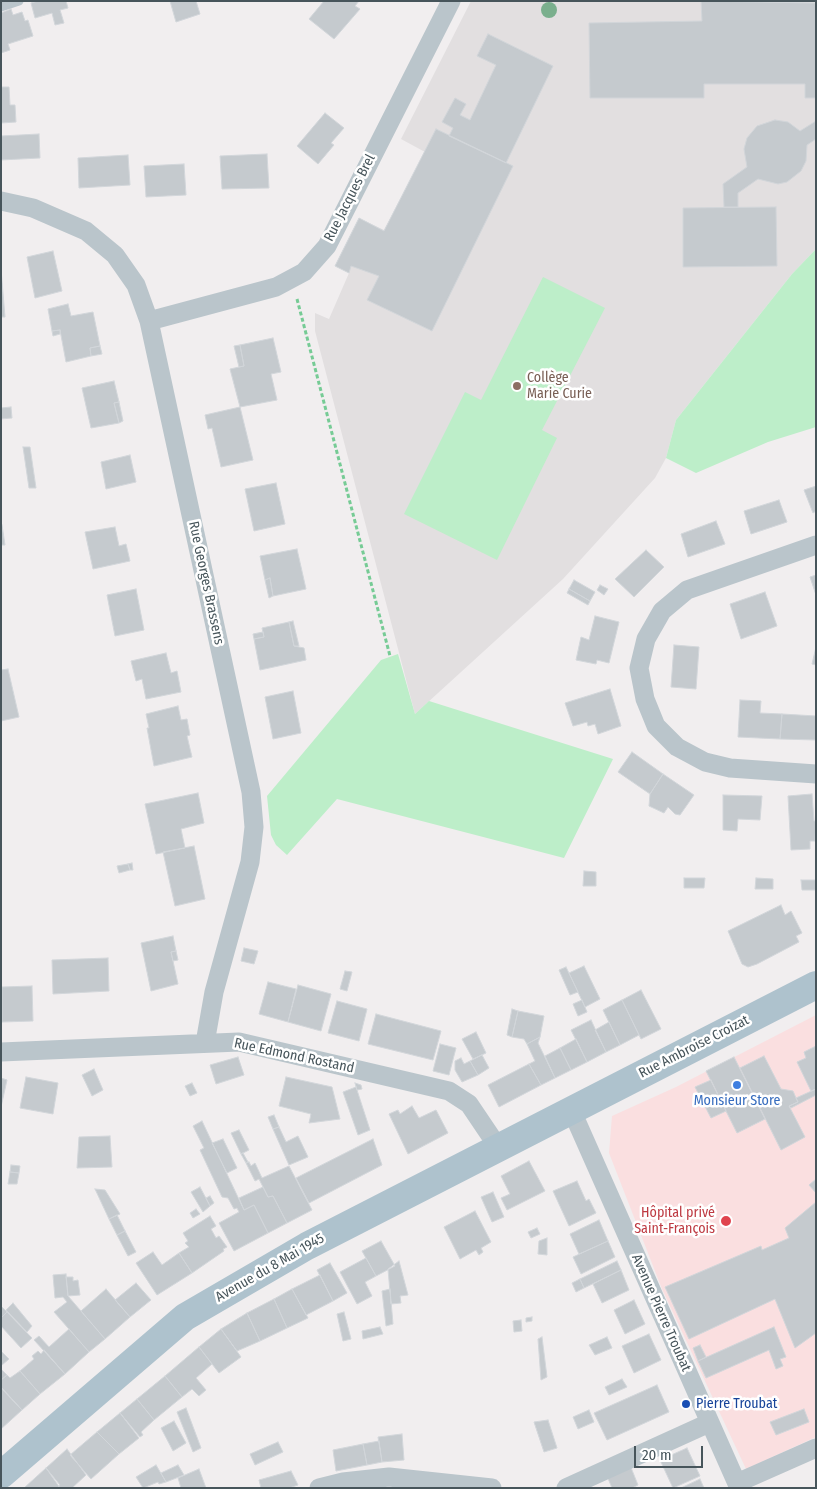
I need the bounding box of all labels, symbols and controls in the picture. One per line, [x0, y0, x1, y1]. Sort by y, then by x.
street label: Rue Jacques Brel [321, 152, 379, 244]
place label: Collège Marie Curie [527, 370, 592, 402]
marker: Collège Marie Curie [511, 380, 523, 392]
street label: Rue Georges Brassens [185, 520, 227, 646]
street label: Rue Ambroise Croizat [636, 1012, 752, 1082]
street label: Rue Edmond Rostand [232, 1035, 356, 1077]
marker: Monsieur Store [731, 1079, 743, 1091]
place label: Monsieur Store [694, 1093, 780, 1109]
place label: Hôpital privé Saint-François [634, 1205, 715, 1238]
marker: Hôpital privé Saint-François [719, 1214, 733, 1228]
street label: Avenue du 8 Mai 1945 [213, 1230, 327, 1306]
street label: Avenue Pierre Troubat [628, 1252, 694, 1374]
place label: Pierre Troubat [696, 1396, 777, 1412]
marker: Pierre Troubat [680, 1398, 692, 1410]
scale bar [637, 1436, 706, 1468]
text: 20 m [642, 1446, 672, 1464]

